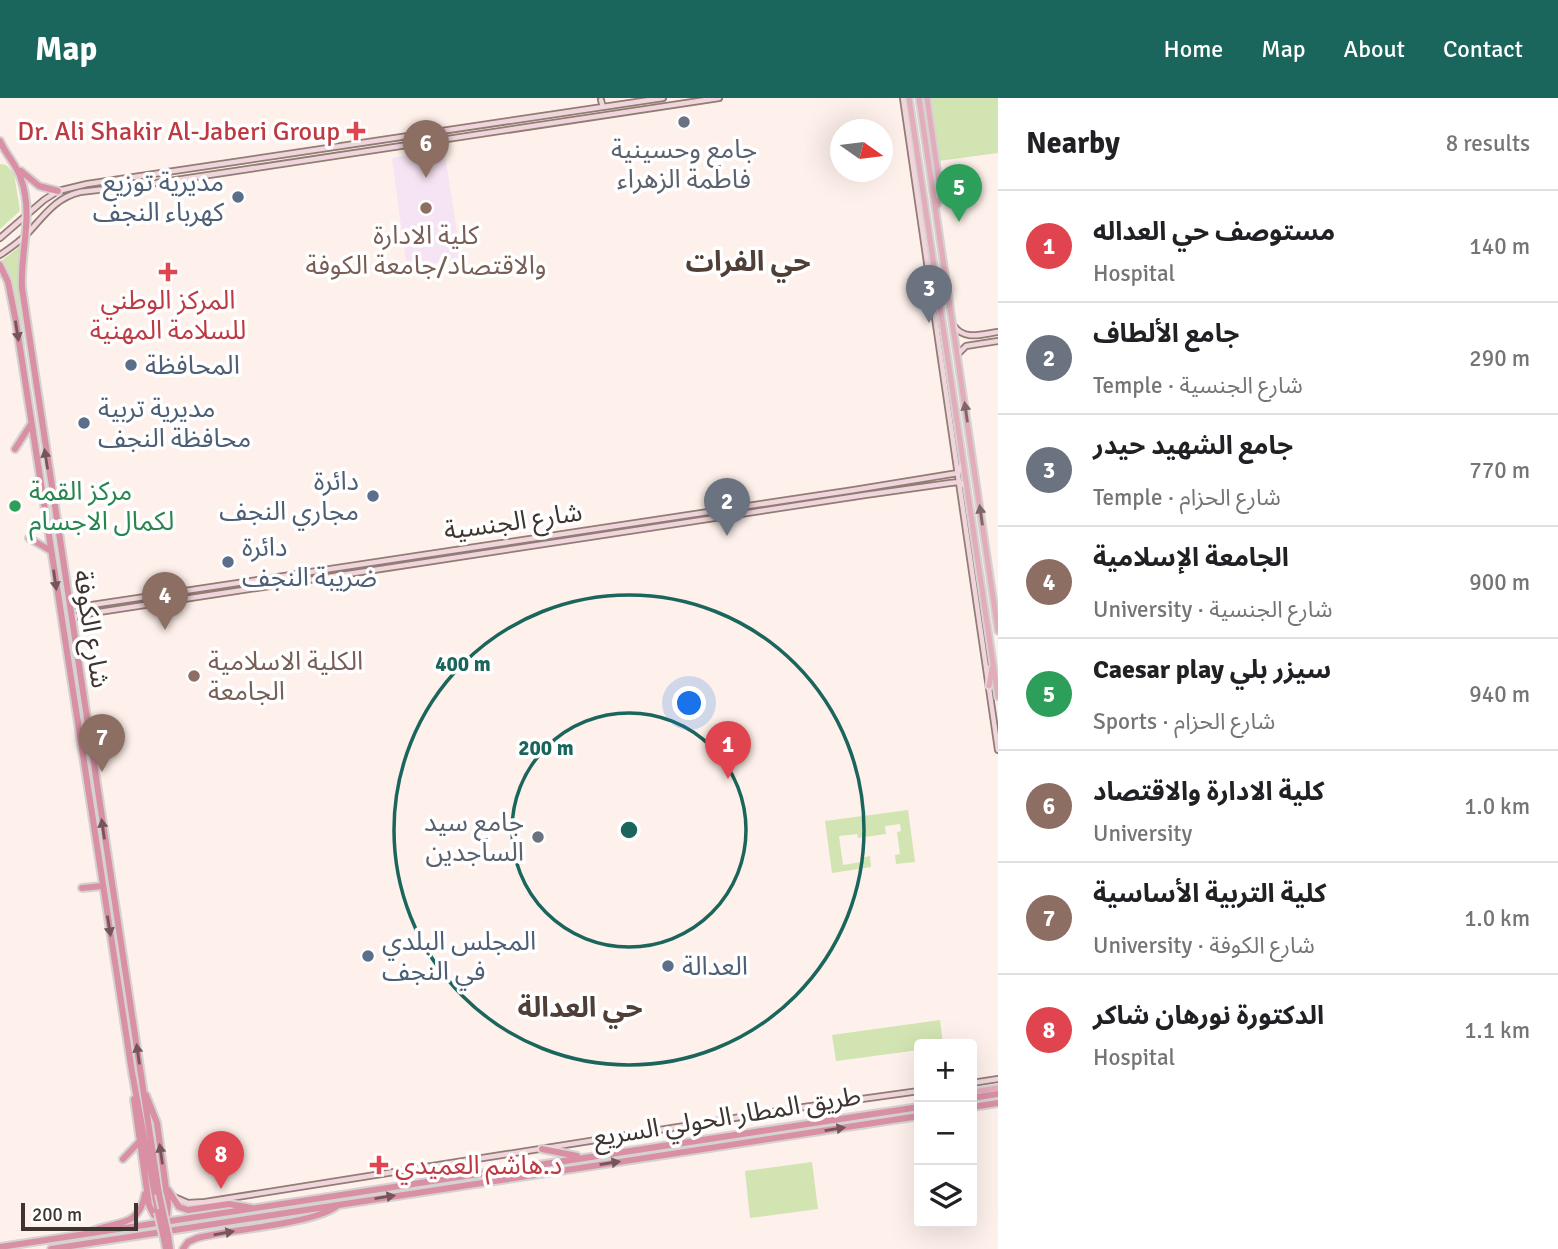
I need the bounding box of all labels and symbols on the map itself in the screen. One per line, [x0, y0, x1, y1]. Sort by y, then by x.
marker: جامع وحسينية فاطمة الزهراء [676, 114, 692, 130]
place label: Dr. Ali Shakir Al-Jaberi Group [17, 116, 340, 148]
north arrow [830, 119, 893, 182]
pin: 6 [403, 120, 449, 178]
marker: Dr. Ali Shakir Al-Jaberi Group [346, 121, 366, 141]
place label: جامع وحسينية فاطمة الزهراء [611, 134, 757, 196]
pin: 5 [936, 164, 982, 222]
place label: مديرية توزيع كهرباء النجف [93, 167, 224, 229]
marker: مديرية توزيع كهرباء النجف [230, 189, 246, 205]
marker: كلية الادارة والاقتصاد/جامعة الكوفة [418, 200, 434, 216]
place label: كلية الادارة والاقتصاد/جامعة الكوفة [306, 220, 547, 282]
district label: حي الفرات [685, 245, 811, 283]
marker: المركز الوطني للسلامة المهنية [158, 262, 178, 282]
pin: 3 [906, 265, 952, 323]
place label: المركز الوطني للسلامة المهنية [90, 285, 246, 347]
one-way arrow [12, 320, 23, 342]
place label: المحافظة [145, 350, 240, 382]
marker: المحافظة [123, 357, 139, 373]
place label: مديرية تربية محافظة النجف [98, 393, 251, 455]
one-way arrow [960, 401, 971, 423]
marker: مديرية تربية محافظة النجف [76, 415, 92, 431]
one-way arrow [41, 448, 52, 470]
place label: دائرة مجاري النجف [219, 466, 359, 531]
place label: مركز القمة لكمال الاجسام [29, 476, 174, 541]
pin: 2 [704, 478, 750, 536]
marker: دائرة مجاري النجف [365, 488, 381, 504]
street label: شارع الجنسية [442, 496, 585, 550]
marker: مركز القمة لكمال الاجسام [7, 498, 23, 514]
one-way arrow [975, 504, 986, 526]
place label: دائرة ضريبة النجف [242, 532, 377, 594]
marker: دائرة ضريبة النجف [220, 554, 236, 570]
street label: شارع الكوفة [64, 568, 116, 691]
one-way arrow [50, 569, 61, 591]
pin: 4 [142, 572, 188, 630]
place label: الكلية الاسلامية الجامعة [208, 646, 363, 708]
text: 400 m [435, 651, 491, 677]
marker: الكلية الاسلامية الجامعة [186, 668, 202, 684]
your location [672, 686, 706, 720]
pin: 7 [79, 714, 125, 772]
pin: 1 [705, 721, 751, 779]
text: 200 m [518, 735, 574, 761]
place label: جامع سيد الساجدين [424, 807, 524, 869]
one-way arrow [97, 818, 108, 840]
centre of rings [617, 818, 641, 842]
marker: جامع سيد الساجدين [530, 829, 546, 845]
one-way arrow [104, 915, 115, 937]
place label: المجلس البلدي في النجف [382, 926, 536, 991]
marker: المجلس البلدي في النجف [360, 948, 376, 964]
place label: العدالة [682, 951, 748, 983]
marker: العدالة [660, 958, 676, 974]
district label: حي العدالة [517, 991, 643, 1029]
one-way arrow [132, 1043, 143, 1065]
street label: طريق المطار الحولي السريع [591, 1080, 864, 1157]
one-way arrow [824, 1123, 846, 1134]
pin: 8 [198, 1131, 244, 1189]
one-way arrow [156, 1143, 167, 1165]
place label: د.هاشم العميدي [395, 1150, 562, 1185]
marker: د.هاشم العميدي [369, 1155, 389, 1175]
one-way arrow [599, 1157, 621, 1168]
one-way arrow [374, 1192, 396, 1203]
scale bar [21, 1200, 138, 1232]
one-way arrow [213, 1227, 235, 1238]

